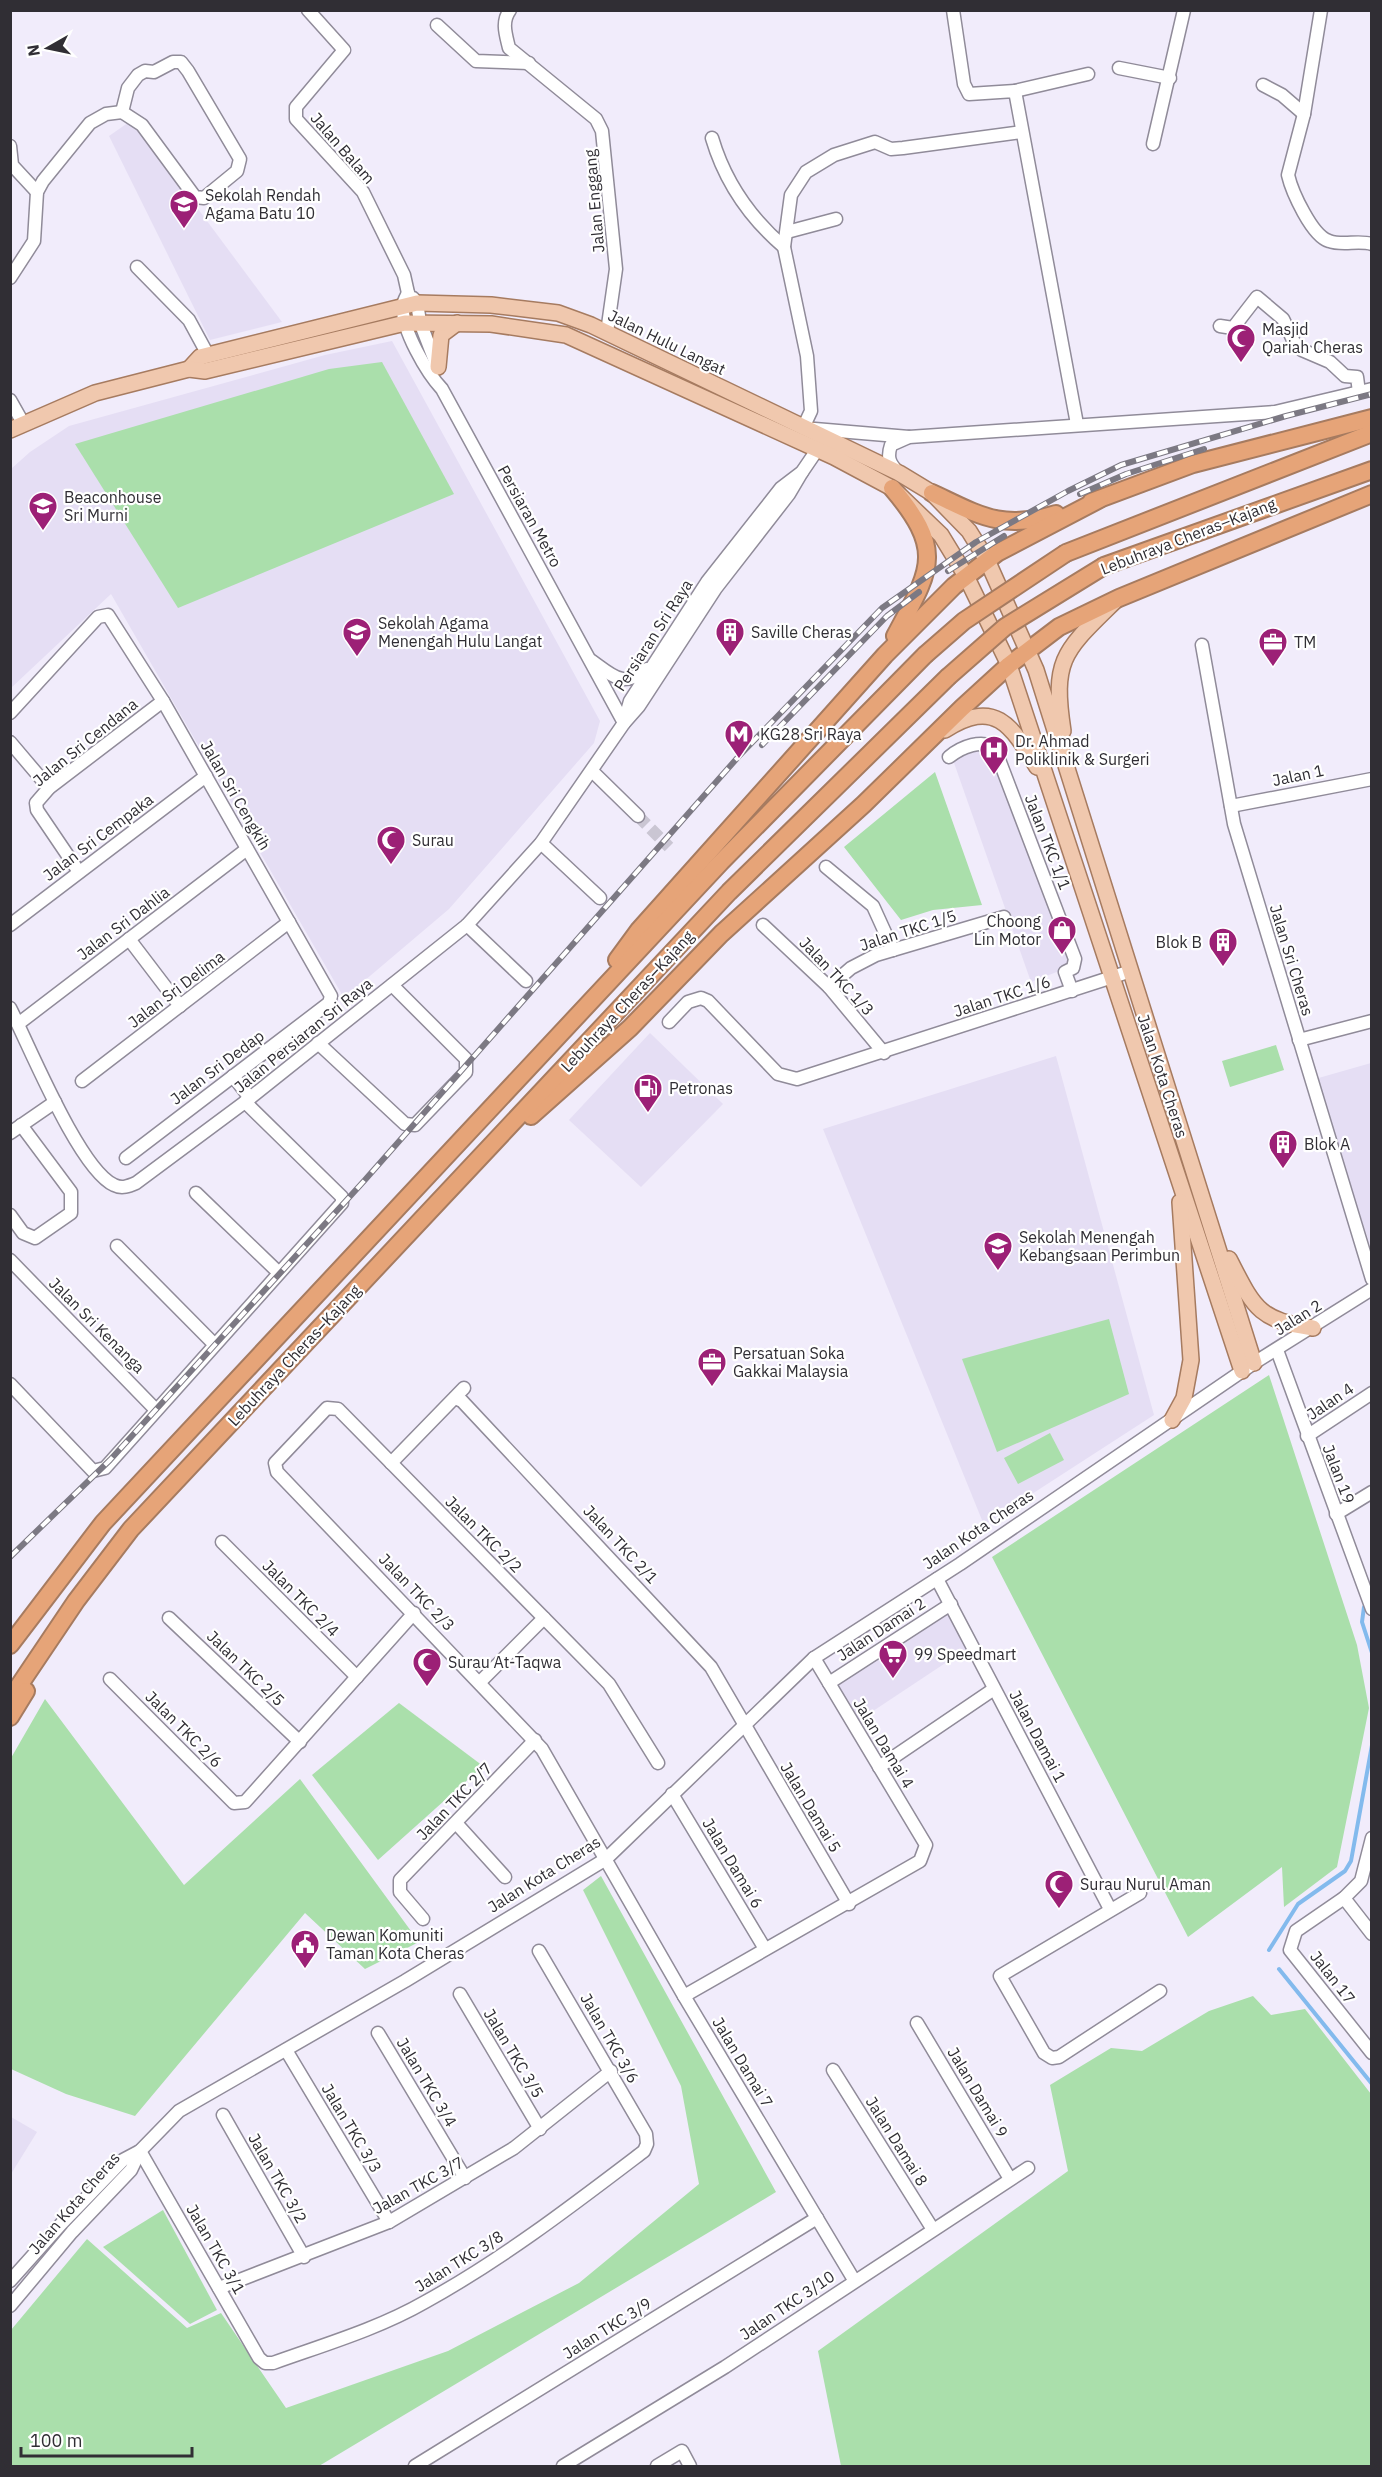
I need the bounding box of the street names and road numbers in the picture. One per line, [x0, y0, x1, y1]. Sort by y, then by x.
street label: Jalan Balam [306, 108, 380, 188]
street label: Jalan Enggang [579, 148, 608, 254]
street label: Jalan Hulu Langat [605, 305, 729, 379]
street label: Persiaran Metro [494, 461, 566, 571]
street label: Lebuhraya Cheras–Kajang [1098, 493, 1279, 579]
street label: Persiaran Sri Raya [609, 575, 697, 695]
street label: Jalan Sri Cendana [29, 693, 142, 790]
street label: Jalan Sri Cengkih [197, 737, 275, 853]
street label: Jalan 1 [1270, 760, 1326, 790]
street label: Jalan Sri Cempaka [39, 789, 157, 885]
street label: Jalan TKC 1/1 [1021, 792, 1075, 892]
street label: Jalan Sri Dahlia [73, 881, 174, 964]
street label: Jalan Sri Cheras [1266, 902, 1318, 1018]
street label: Jalan TKC 1/5 [857, 905, 959, 955]
street label: Lebuhraya Cheras–Kajang [556, 926, 698, 1076]
street label: Jalan TKC 1/3 [795, 932, 879, 1020]
street label: Jalan Sri Delima [124, 946, 229, 1032]
street label: Jalan TKC 1/6 [951, 971, 1053, 1021]
street label: Jalan Persiaran Sri Raya [230, 973, 376, 1097]
street label: Jalan Kota Cheras [1134, 1012, 1192, 1140]
street label: Jalan Sri Dedap [166, 1025, 268, 1109]
street label: Jalan Sri Kenanga [45, 1273, 150, 1378]
street label: Lebuhraya Cheras–Kajang [223, 1280, 365, 1430]
street label: Jalan 2 [1271, 1295, 1325, 1339]
street label: Jalan 4 [1303, 1378, 1357, 1424]
street label: Jalan 19 [1319, 1442, 1359, 1506]
street label: Jalan Kota Cheras [919, 1485, 1037, 1573]
street label: Jalan TKC 2/2 [441, 1491, 527, 1577]
street label: Jalan TKC 2/1 [579, 1500, 663, 1588]
street label: Jalan TKC 2/3 [375, 1549, 459, 1635]
street label: Jalan TKC 2/4 [258, 1555, 344, 1641]
street label: Jalan Damai 2 [833, 1593, 929, 1665]
street label: Jalan TKC 2/5 [203, 1626, 289, 1710]
street label: Jalan TKC 2/6 [141, 1686, 227, 1772]
street label: Jalan Damai 1 [1005, 1686, 1071, 1786]
street label: Jalan Damai 4 [849, 1694, 919, 1792]
street label: Jalan TKC 2/7 [412, 1758, 496, 1844]
street label: Jalan Damai 5 [776, 1758, 846, 1856]
street label: Jalan Damai 6 [698, 1814, 768, 1912]
street label: Jalan Kota Cheras [484, 1831, 604, 1917]
street label: Jalan 17 [1306, 1947, 1360, 2007]
street label: Jalan TKC 3/6 [576, 1990, 644, 2086]
street label: Jalan TKC 3/5 [480, 2005, 548, 2101]
street label: Jalan Damai 7 [708, 2013, 778, 2111]
street label: Jalan TKC 3/4 [393, 2034, 461, 2130]
street label: Jalan Damai 9 [943, 2043, 1013, 2141]
street label: Jalan TKC 3/3 [318, 2080, 386, 2176]
street label: Jalan Damai 8 [862, 2093, 932, 2189]
street label: Jalan TKC 3/2 [244, 2130, 312, 2226]
street label: Jalan Kota Cheras [24, 2148, 124, 2258]
street label: Jalan TKC 3/7 [369, 2152, 467, 2218]
street label: Jalan TKC 3/1 [182, 2201, 250, 2297]
street label: Jalan TKC 3/8 [411, 2226, 507, 2296]
street label: Jalan TKC 3/10 [736, 2266, 838, 2344]
street label: Jalan TKC 3/9 [559, 2293, 655, 2363]

